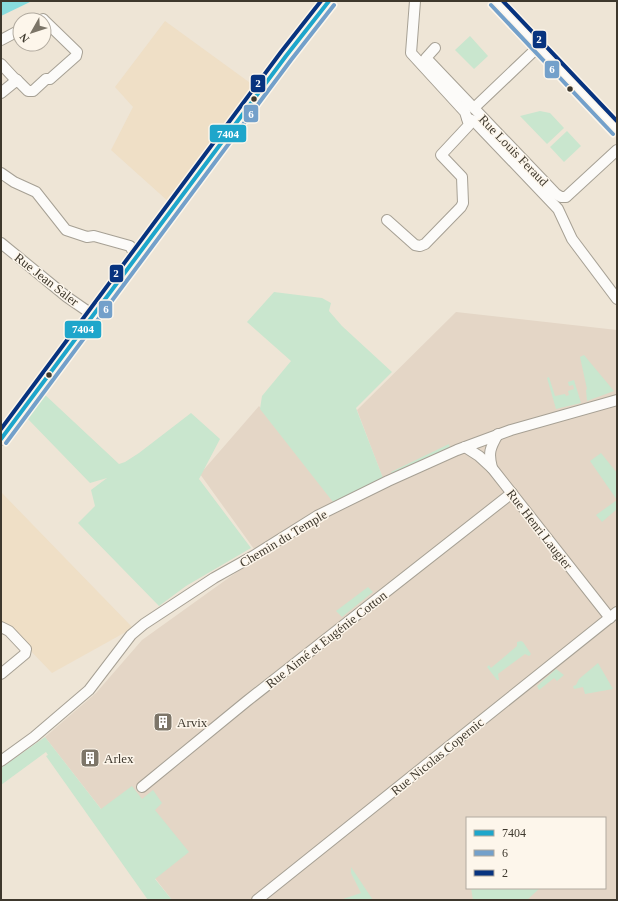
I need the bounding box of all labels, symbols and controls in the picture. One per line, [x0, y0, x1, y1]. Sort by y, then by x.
north arrow [12, 12, 52, 52]
line badge: 2 [532, 30, 547, 49]
text: N [17, 31, 31, 45]
text: 2 [536, 33, 542, 45]
line badge: 6 [544, 60, 560, 79]
text: 6 [549, 63, 555, 75]
line badge: 2 [250, 74, 266, 93]
text: 2 [255, 77, 261, 89]
unlabelled marker [565, 84, 575, 94]
unlabelled marker [249, 94, 259, 104]
line badge: 6 [243, 104, 259, 123]
text: 6 [248, 108, 254, 120]
street label: Rue Louis Feraud [476, 112, 552, 189]
line badge: 7404 [209, 124, 247, 143]
text: 7404 [217, 128, 240, 140]
street label: Rue Jean Saler [12, 250, 82, 309]
line badge: 2 [109, 264, 124, 283]
text: 2 [113, 267, 119, 279]
line badge: 6 [98, 300, 113, 319]
text: 6 [103, 303, 109, 315]
line badge: 7404 [64, 320, 102, 339]
text: 7404 [72, 323, 95, 335]
unlabelled marker [44, 370, 54, 380]
street label: Rue Henri Laugier [504, 486, 576, 573]
street label: Chemin du Temple [237, 506, 330, 570]
street label: Rue Aimé et Eugénie Cotton [263, 587, 390, 691]
building icon: Arvix [152, 711, 174, 733]
street label: Rue Nicolas Copernic [388, 714, 487, 798]
place label: Arvix [177, 715, 208, 730]
building icon: Arlex [79, 747, 101, 769]
place label: Arlex [104, 751, 134, 766]
legend [466, 817, 606, 889]
text: 7404 [502, 826, 526, 840]
text: 6 [502, 846, 508, 860]
text: 2 [502, 866, 508, 880]

